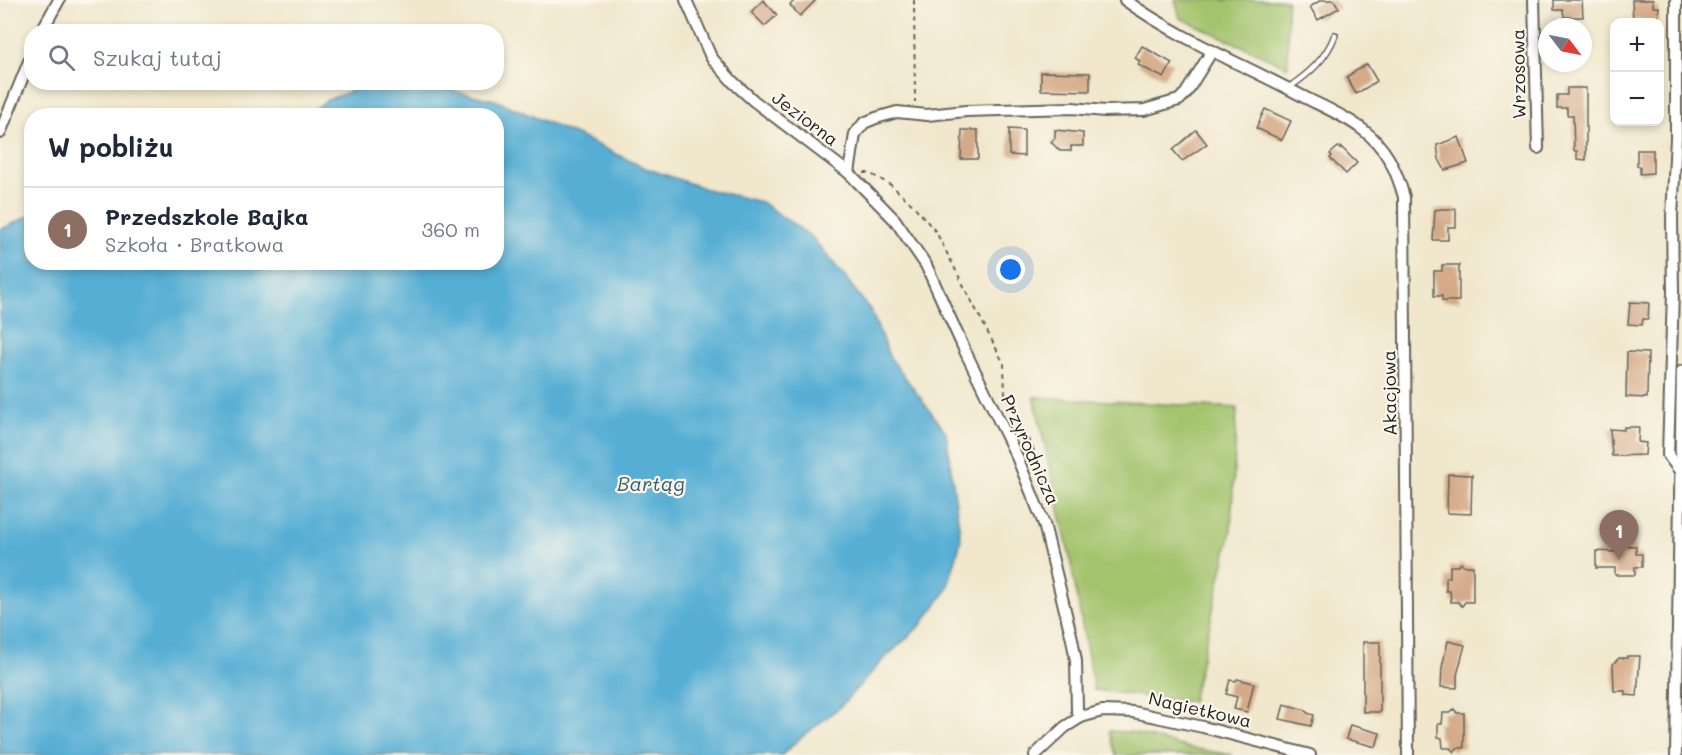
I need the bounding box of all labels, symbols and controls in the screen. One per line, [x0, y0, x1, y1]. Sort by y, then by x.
north arrow [1538, 18, 1592, 72]
map controls [1610, 18, 1664, 126]
button: + [1610, 18, 1664, 72]
search box [24, 24, 504, 90]
street label: Wrzosowa [1505, 29, 1531, 119]
icon: search [45, 41, 78, 74]
text: Szukaj tutaj [93, 43, 222, 72]
button: − [1610, 72, 1664, 126]
street label: Jeziorna [767, 85, 844, 151]
text: W pobliżu [48, 130, 174, 164]
text: Przedszkole Bajka [105, 202, 309, 231]
text: 1 [63, 216, 72, 242]
text: 360 m [422, 216, 480, 242]
text: Szkoła · Bratkowa [105, 231, 284, 257]
your location [996, 255, 1025, 284]
street label: Akacjowa [1376, 350, 1402, 436]
street label: Przyrodnicza [996, 391, 1066, 508]
water label: Bartąg [617, 470, 685, 496]
pin: 1 [1600, 510, 1638, 560]
street label: Nagietkowa [1146, 686, 1254, 733]

